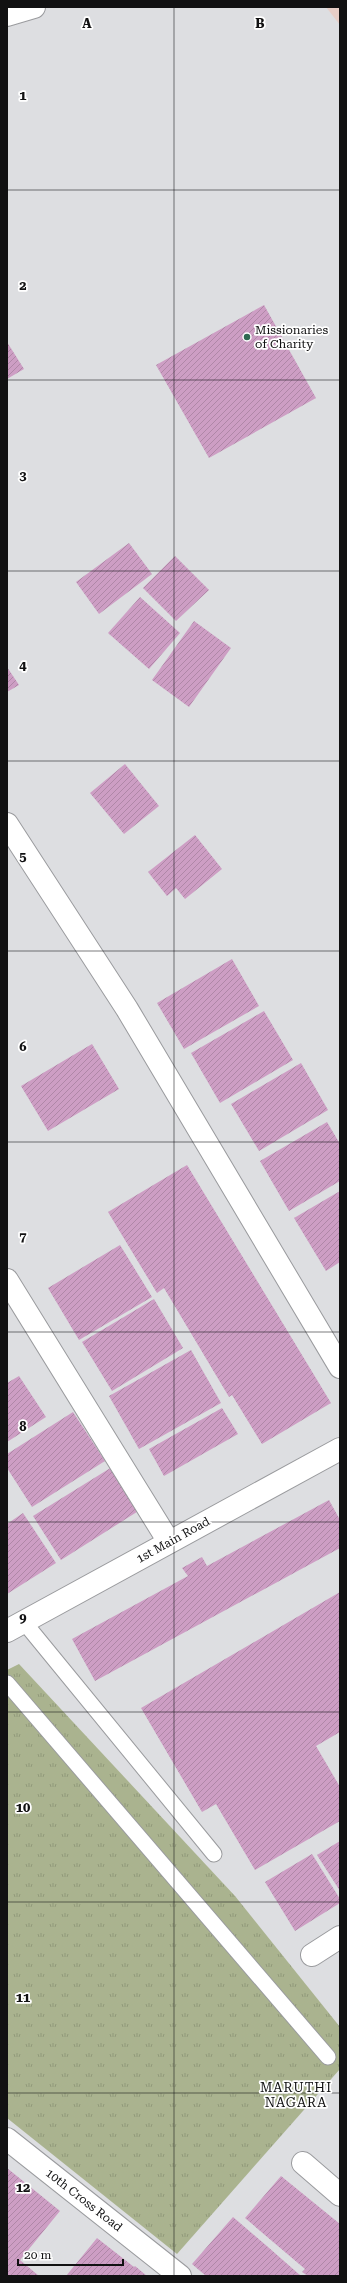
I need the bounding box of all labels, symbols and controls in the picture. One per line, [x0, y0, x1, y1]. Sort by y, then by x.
text: A [82, 16, 92, 31]
text: B [255, 16, 265, 31]
text: 1 [19, 88, 27, 103]
text: 2 [19, 278, 27, 293]
place label: Missionaries of Charity [255, 323, 328, 351]
marker: Missionaries of Charity [242, 332, 252, 342]
text: 3 [19, 468, 27, 483]
text: 4 [19, 658, 27, 673]
text: 5 [19, 849, 27, 864]
text: 6 [19, 1039, 27, 1054]
text: 7 [19, 1229, 27, 1244]
text: 8 [19, 1419, 27, 1434]
street label: 1st Main Road [134, 1514, 212, 1566]
text: 9 [19, 1610, 27, 1625]
text: 10 [16, 1800, 30, 1815]
text: 11 [16, 1990, 30, 2005]
district label: MARUTHI NAGARA [260, 2080, 332, 2110]
street label: 10th Cross Road [43, 2166, 125, 2234]
text: 12 [16, 2180, 30, 2195]
scale bar [18, 2241, 123, 2267]
text: 20 m [24, 2248, 51, 2262]

